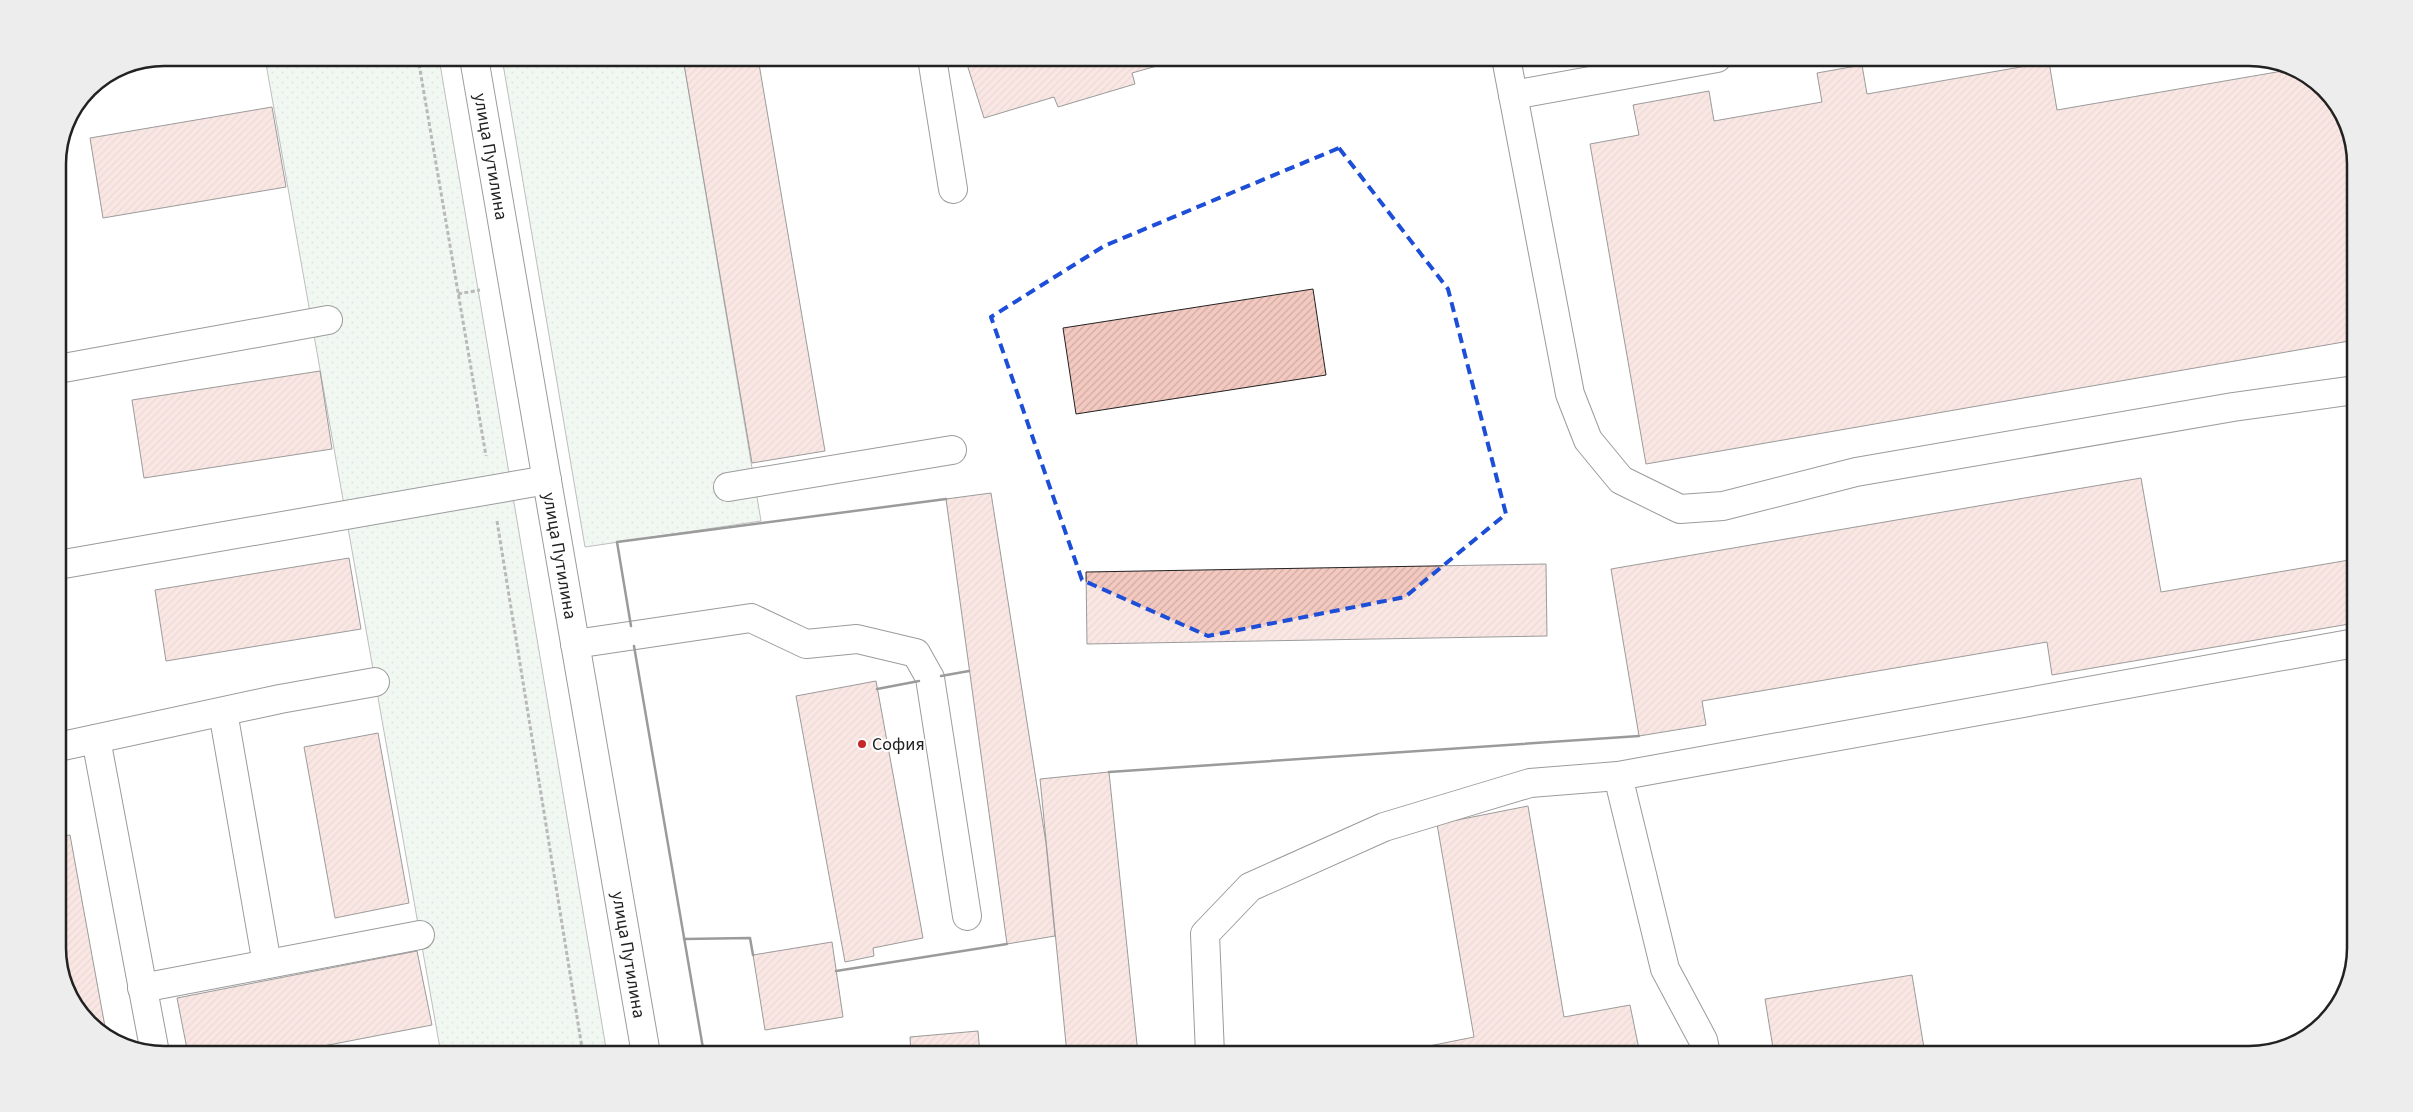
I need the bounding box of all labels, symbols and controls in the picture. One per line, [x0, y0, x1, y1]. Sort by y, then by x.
street label: улица Путилина [467, 91, 514, 222]
street label: улица Путилина [536, 490, 583, 621]
place label: София [872, 732, 925, 757]
marker: София [856, 738, 868, 750]
street label: улица Путилина [605, 889, 652, 1020]

